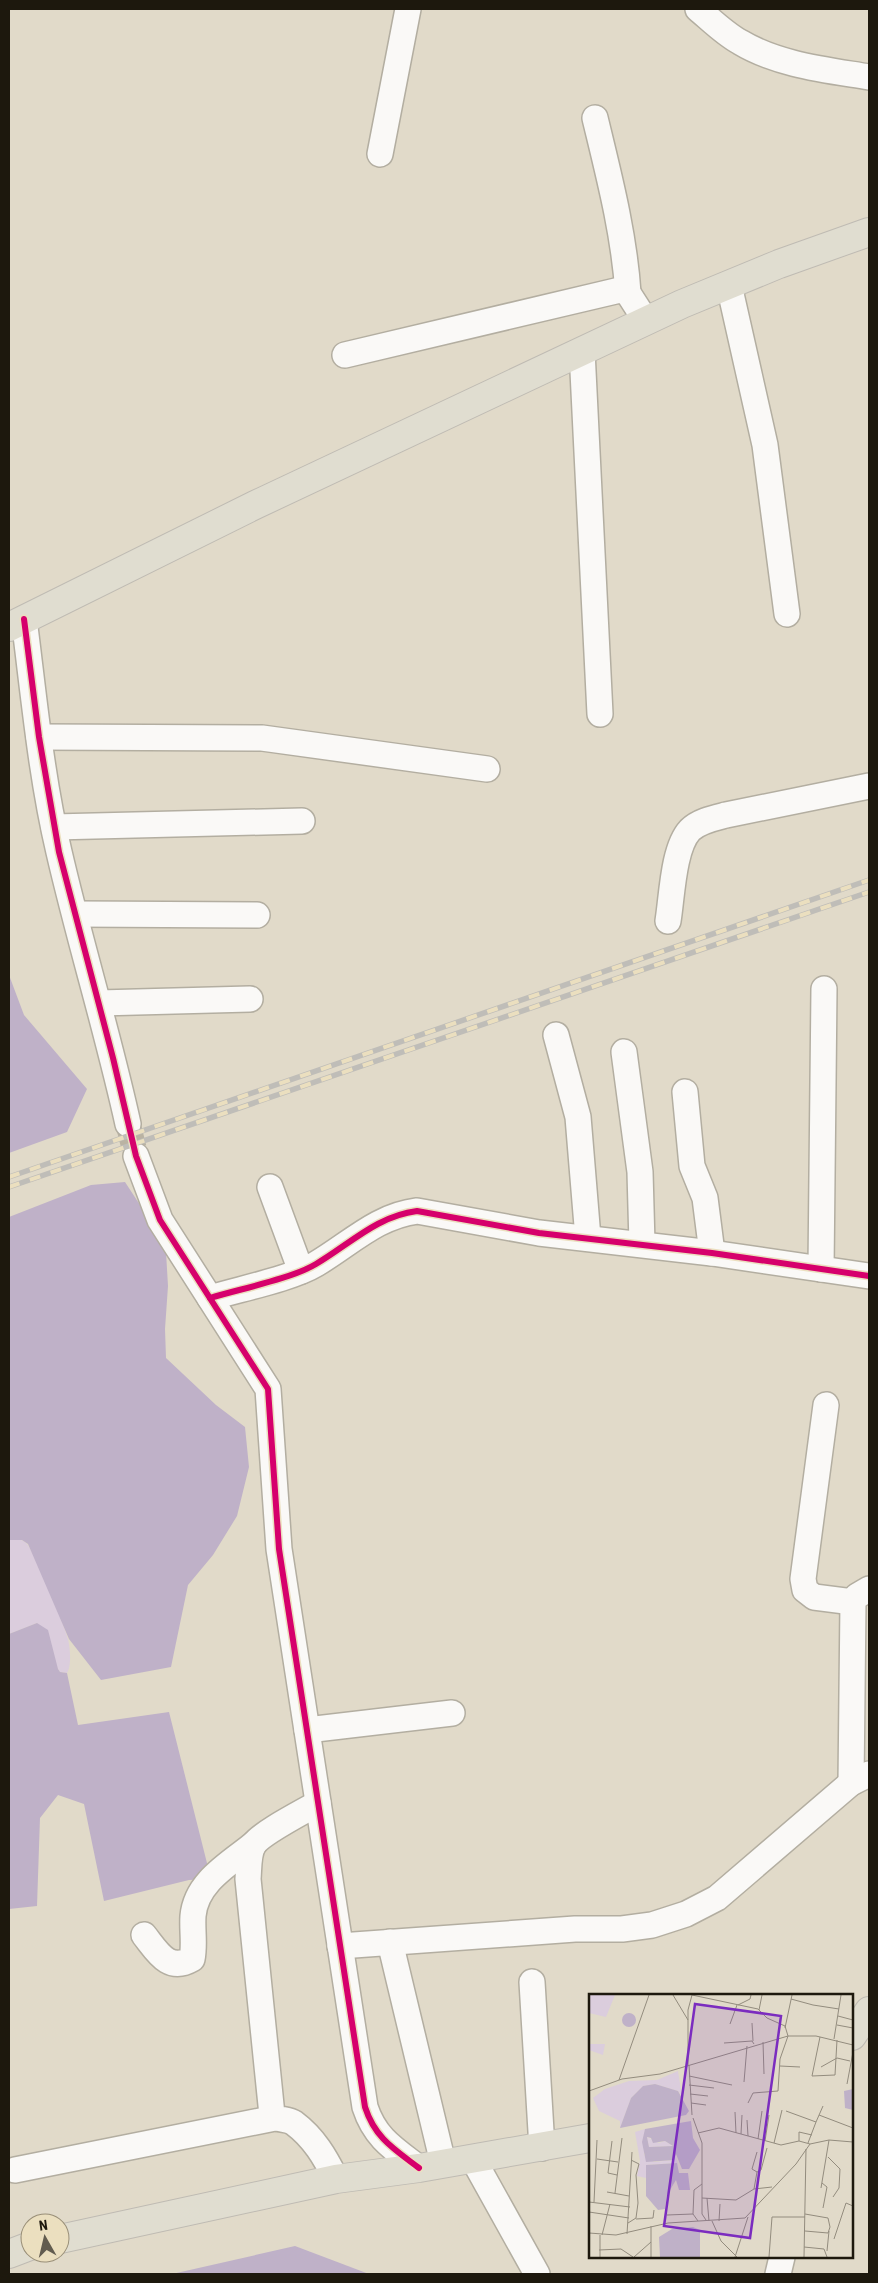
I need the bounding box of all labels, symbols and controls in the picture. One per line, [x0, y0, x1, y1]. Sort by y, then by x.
inset map [589, 1994, 853, 2258]
north arrow [20, 2213, 70, 2263]
text: N [38, 2217, 49, 2234]

